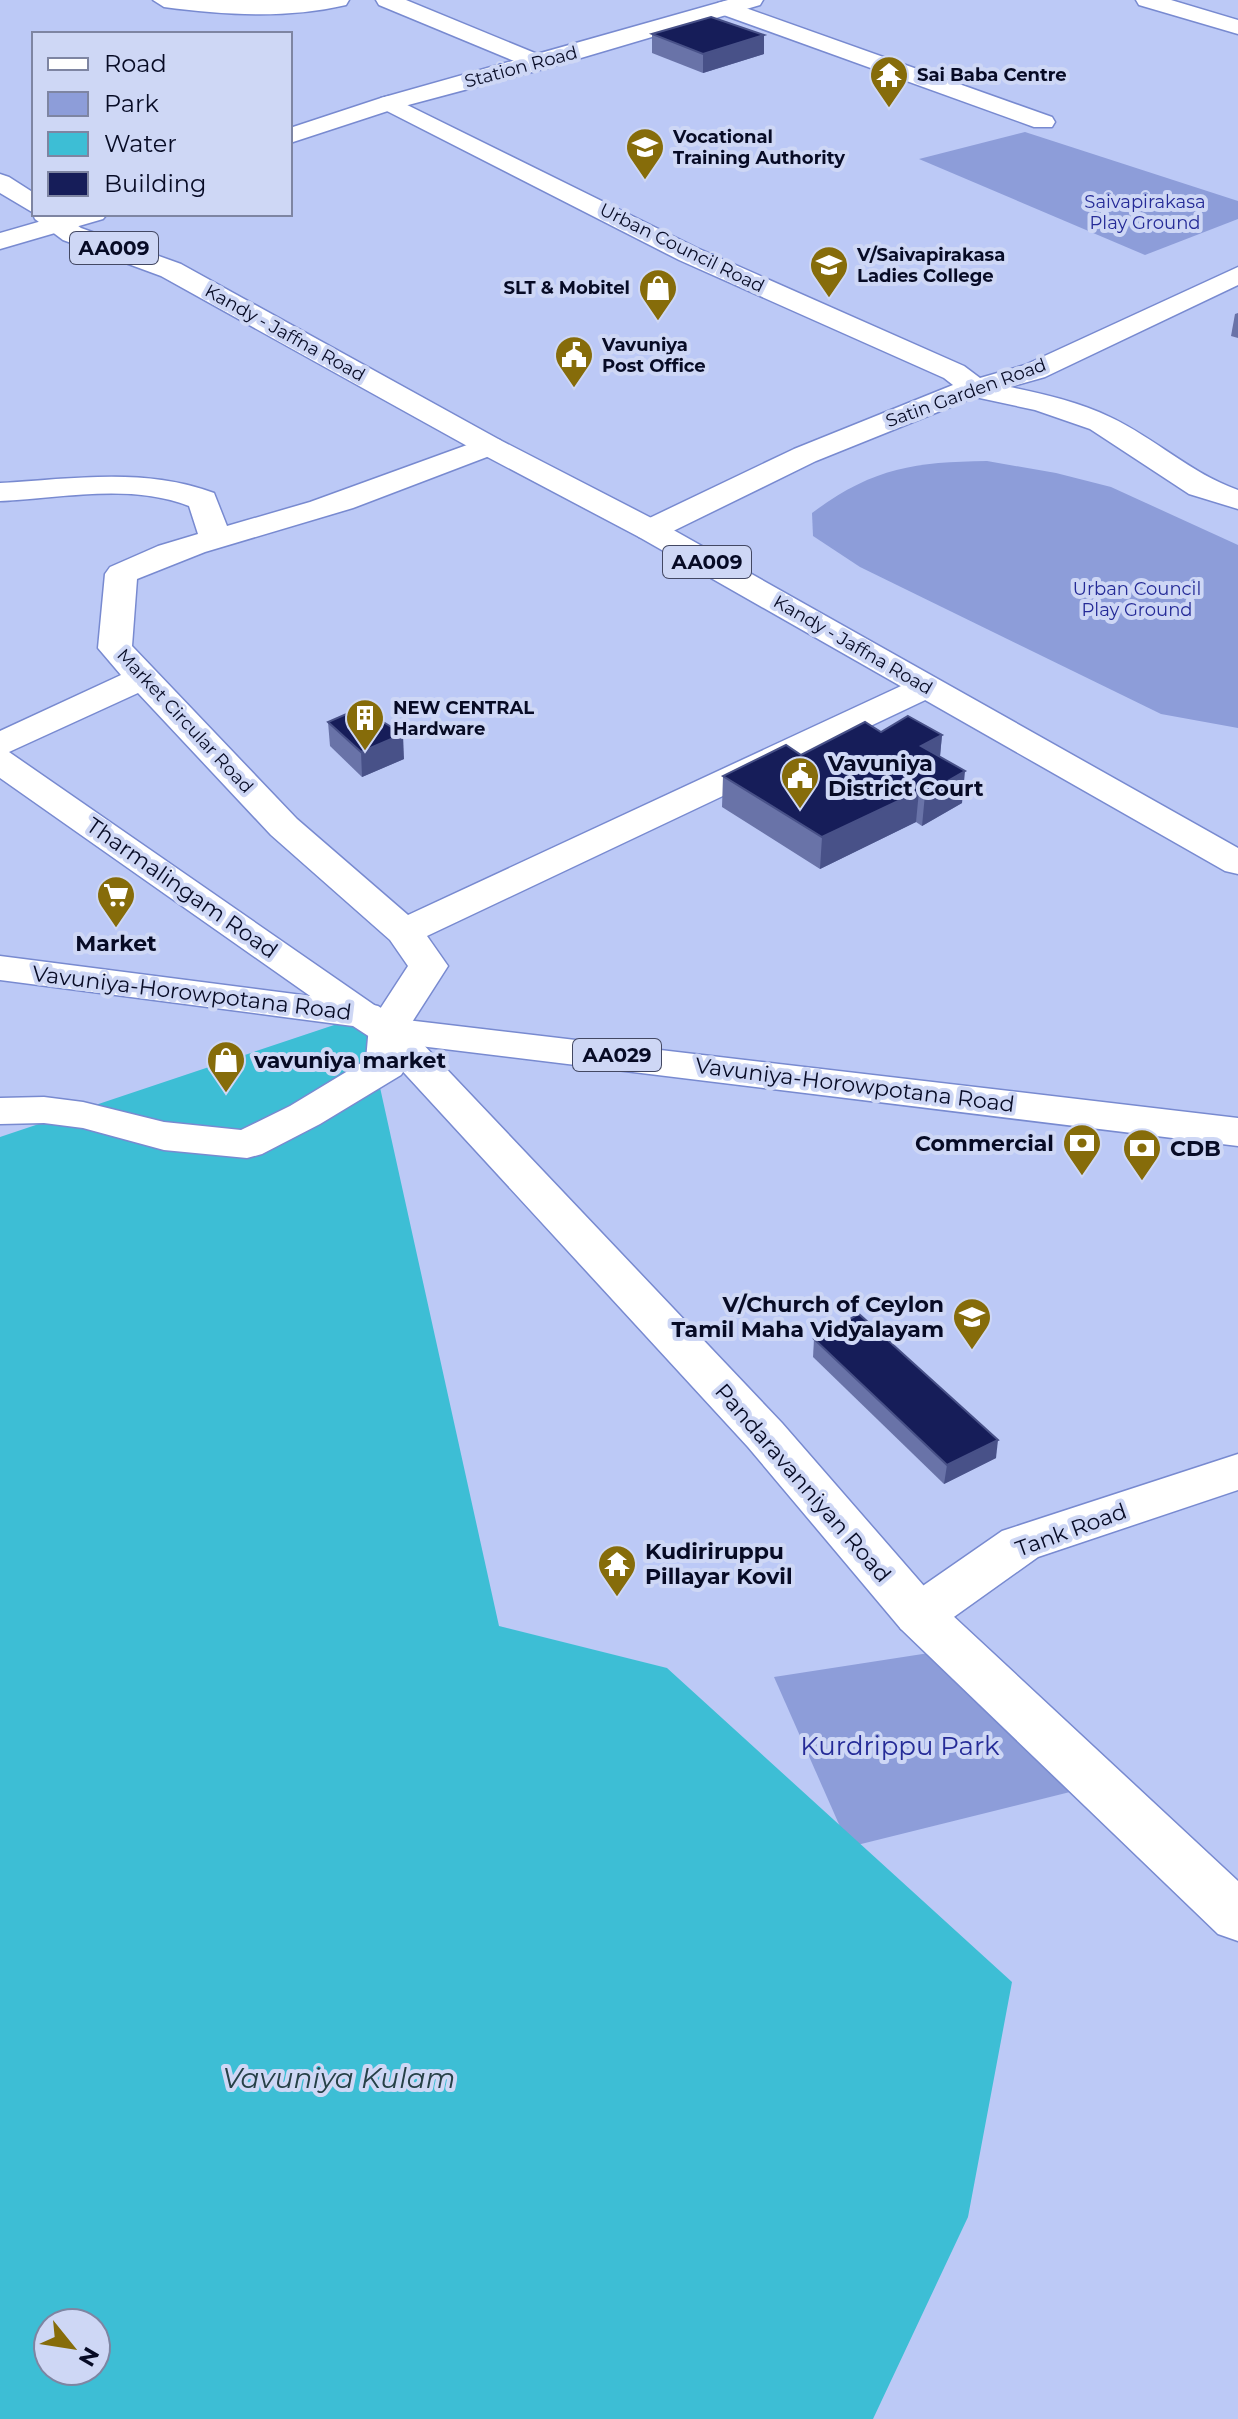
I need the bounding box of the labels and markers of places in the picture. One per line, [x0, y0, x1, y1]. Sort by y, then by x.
temple icon: Sai Baba Centre [868, 54, 910, 109]
place label: Sai Baba Centre [917, 64, 1067, 86]
school or university icon: Vocational Training Authority [624, 126, 666, 181]
place label: Vocational Training Authority [672, 126, 845, 169]
school or university icon: V/Saivapirakasa Ladies College [808, 244, 850, 299]
place label: V/Saivapirakasa Ladies College [856, 244, 1005, 287]
shop icon: SLT & Mobitel [637, 267, 679, 322]
place label: SLT & Mobitel [503, 277, 630, 299]
public building icon: Vavuniya Post Office [553, 334, 595, 389]
place label: Vavuniya Post Office [601, 334, 706, 377]
building icon: NEW CENTRAL Hardware [344, 697, 386, 752]
place label: NEW CENTRAL Hardware [393, 697, 534, 740]
place label: Vavuniya District Court [827, 750, 984, 802]
public building icon: Vavuniya District Court [779, 755, 821, 810]
supermarket icon: Market [95, 874, 137, 929]
place label: Market [75, 930, 157, 957]
shop icon: vavuniya market [205, 1039, 247, 1094]
place label: vavuniya market [253, 1047, 446, 1074]
bank icon: Commercial [1061, 1122, 1103, 1177]
bank icon: CDB [1121, 1127, 1163, 1182]
place label: Commercial [915, 1130, 1054, 1157]
place label: CDB [1170, 1135, 1221, 1162]
place label: V/Church of Ceylon Tamil Maha Vidyalayam [672, 1291, 944, 1343]
school or university icon: V/Church of Ceylon Tamil Maha Vidyalayam [951, 1296, 993, 1351]
place label: Kudiriruppu Pillayar Kovil [645, 1538, 793, 1590]
temple icon: Kudiriruppu Pillayar Kovil [596, 1543, 638, 1598]

